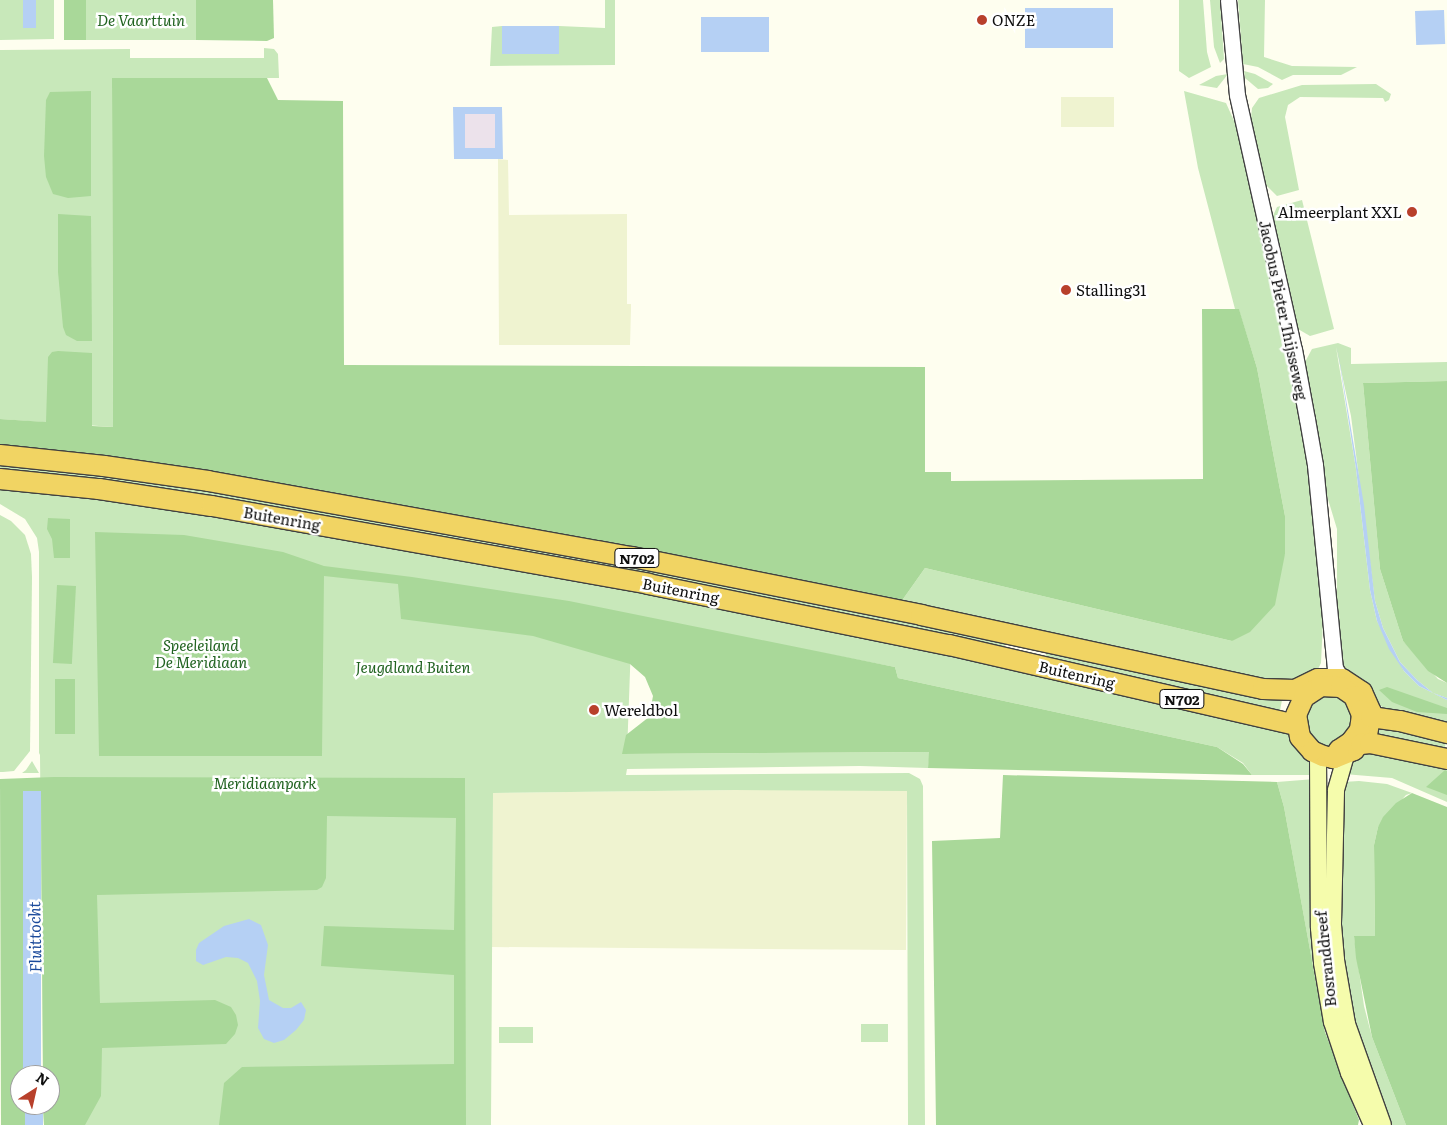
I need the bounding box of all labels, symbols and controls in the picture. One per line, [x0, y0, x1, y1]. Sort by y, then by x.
park label: De Vaarttuin [97, 11, 185, 29]
place label: ONZE [992, 11, 1035, 29]
marker: ONZE [976, 14, 988, 26]
place label: Almeerplant XXL [1278, 203, 1402, 221]
marker: Almeerplant XXL [1406, 206, 1418, 218]
street label: Jacobus Pieter Thijsseweg [1256, 218, 1312, 402]
place label: Stalling31 [1076, 281, 1146, 299]
marker: Stalling31 [1060, 284, 1072, 296]
street label: Buitenring [242, 502, 322, 534]
road number: N702 [613, 546, 661, 570]
street label: Buitenring [641, 574, 721, 606]
park label: Speeleiland De Meridiaan [155, 635, 247, 670]
street label: Buitenring [1037, 656, 1117, 692]
park label: Jeugdland Buiten [356, 658, 470, 676]
road number: N702 [1158, 688, 1206, 711]
place label: Wereldbol [604, 701, 678, 719]
marker: Wereldbol [588, 704, 600, 716]
park label: Meridiaanpark [214, 774, 316, 792]
water label: Fluittocht [24, 901, 44, 973]
street label: Bosranddreef [1311, 910, 1339, 1008]
north arrow [10, 1065, 60, 1115]
text: N [32, 1067, 54, 1090]

